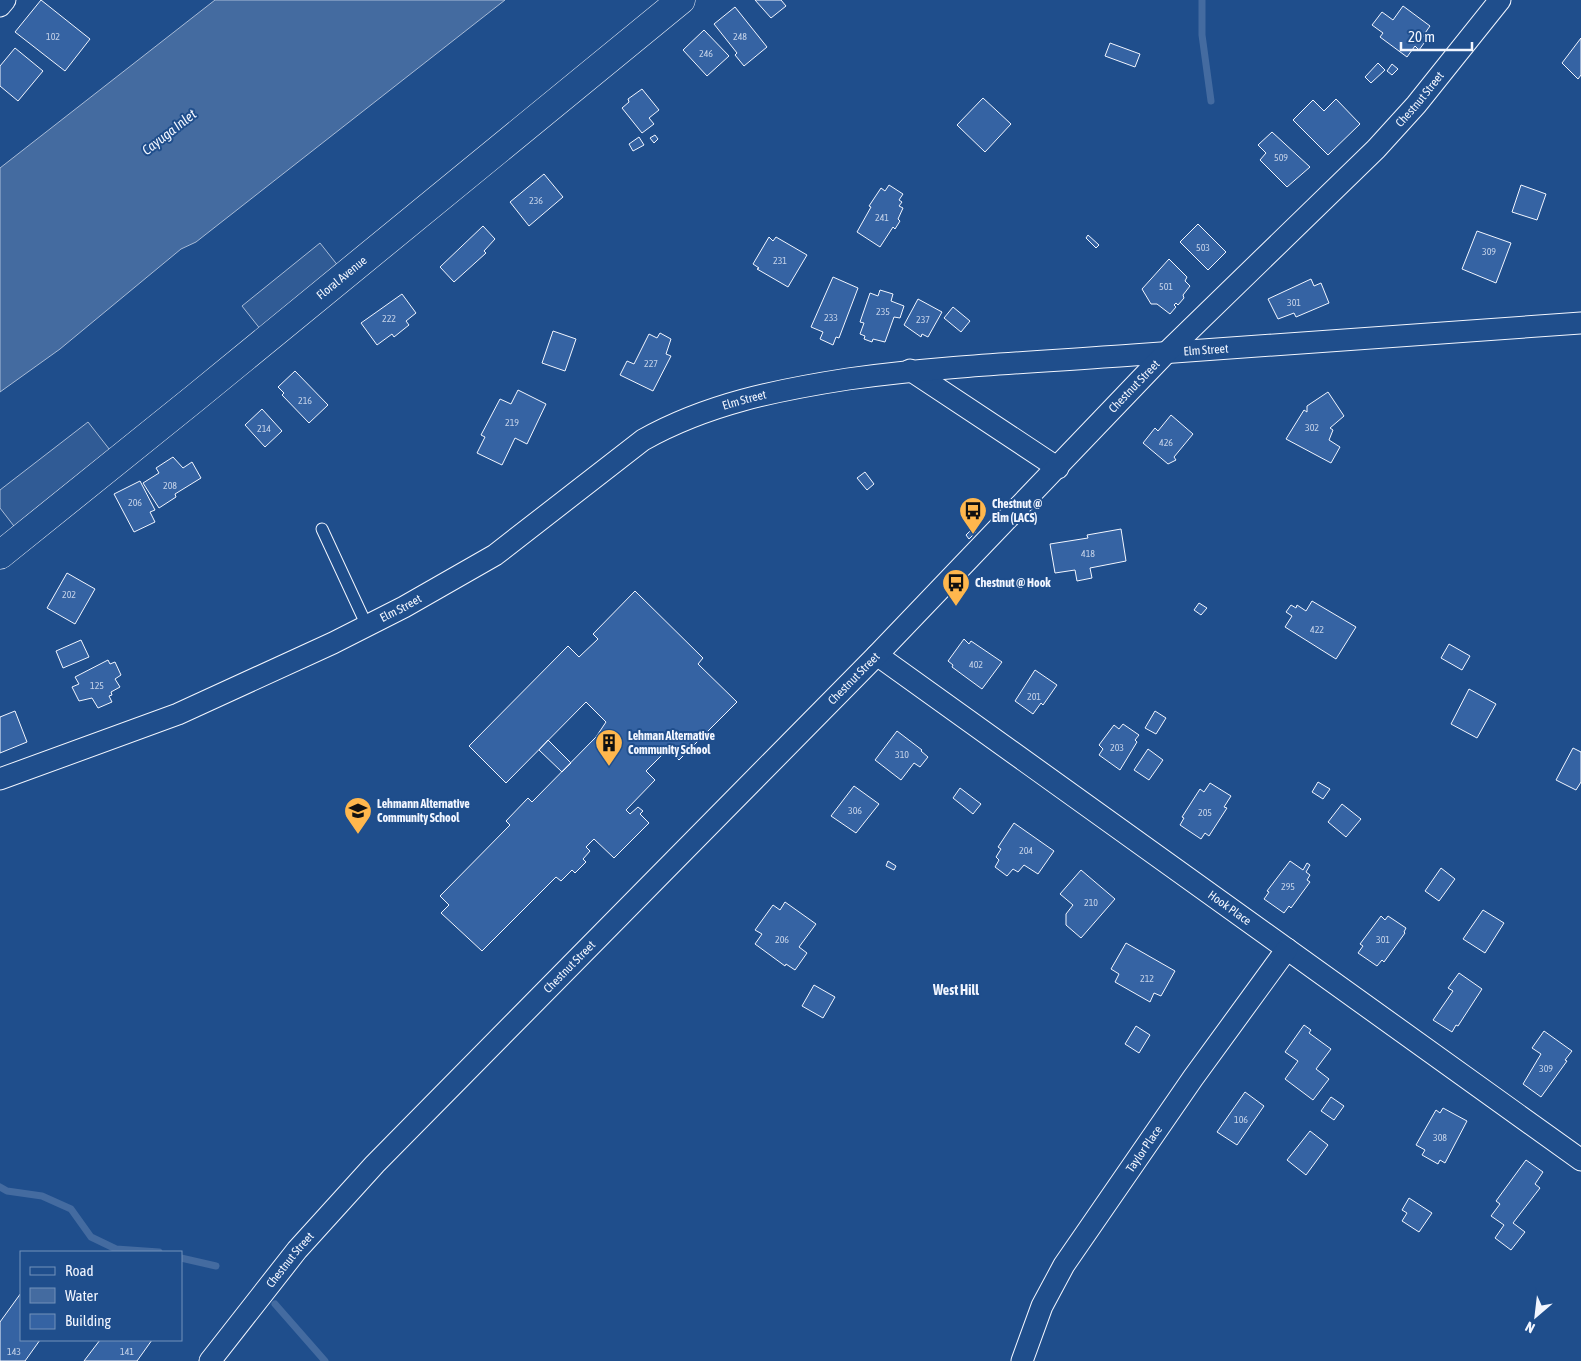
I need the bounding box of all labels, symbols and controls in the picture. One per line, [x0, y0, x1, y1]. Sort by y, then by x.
scale bar [1401, 20, 1472, 52]
text: 20 m [1408, 28, 1435, 45]
house number: 102 [46, 31, 60, 42]
house number: 248 [733, 31, 747, 42]
house number: 246 [699, 48, 713, 59]
street label: Chestnut Street [1393, 69, 1447, 130]
water label: Cayuga Inlet [139, 106, 199, 158]
house number: 509 [1274, 152, 1288, 163]
house number: 236 [529, 195, 543, 206]
house number: 241 [875, 212, 889, 223]
house number: 503 [1196, 242, 1210, 253]
house number: 309 [1482, 246, 1496, 257]
street label: Floral Avenue [314, 253, 370, 302]
house number: 231 [773, 255, 787, 266]
house number: 501 [1159, 281, 1173, 292]
house number: 301 [1287, 297, 1301, 308]
house number: 235 [876, 306, 890, 317]
house number: 233 [824, 312, 838, 323]
house number: 222 [382, 313, 396, 324]
house number: 237 [916, 314, 930, 325]
street label: Elm Street [1183, 341, 1229, 359]
street label: Chestnut Street [1106, 357, 1163, 415]
house number: 227 [644, 358, 658, 369]
street label: Elm Street [721, 387, 768, 413]
house number: 216 [298, 395, 312, 406]
house number: 219 [505, 417, 519, 428]
house number: 302 [1305, 422, 1319, 433]
house number: 214 [257, 423, 271, 434]
house number: 426 [1159, 437, 1173, 448]
house number: 208 [163, 480, 177, 491]
bus stop icon: Chestnut @ Elm (LACS) [958, 496, 988, 535]
house number: 206 [128, 497, 142, 508]
place label: Chestnut @ Elm (LACS) [992, 497, 1042, 525]
house number: 418 [1081, 548, 1095, 559]
bus stop icon: Chestnut @ Hook [941, 568, 971, 607]
place label: Chestnut @ Hook [975, 576, 1051, 590]
house number: 202 [62, 589, 76, 600]
street label: Elm Street [378, 591, 424, 625]
house number: 422 [1310, 624, 1324, 635]
street label: Chestnut Street [825, 649, 883, 707]
house number: 402 [969, 659, 983, 670]
house number: 125 [90, 680, 104, 691]
house number: 201 [1027, 691, 1041, 702]
building icon: Lehman Alternative Community School [594, 728, 624, 767]
place label: Lehman Alternative Community School [628, 729, 715, 757]
house number: 203 [1110, 742, 1124, 753]
house number: 310 [895, 749, 909, 760]
school or university icon: Lehmann Alternative Community School [343, 796, 373, 835]
place label: Lehmann Alternative Community School [377, 797, 470, 825]
house number: 306 [848, 805, 862, 816]
house number: 205 [1198, 807, 1212, 818]
house number: 204 [1019, 845, 1033, 856]
house number: 295 [1281, 881, 1295, 892]
street label: Hook Place [1205, 888, 1254, 928]
house number: 210 [1084, 897, 1098, 908]
house number: 206 [775, 934, 789, 945]
house number: 301 [1376, 934, 1390, 945]
street label: Chestnut Street [541, 938, 598, 996]
house number: 212 [1140, 973, 1154, 984]
district label: West Hill [932, 982, 979, 998]
house number: 309 [1539, 1063, 1553, 1074]
house number: 106 [1234, 1114, 1248, 1125]
street label: Taylor Place [1123, 1123, 1165, 1175]
house number: 308 [1433, 1132, 1447, 1143]
street label: Chestnut Street [263, 1229, 317, 1290]
legend [20, 1251, 182, 1341]
text: Road [65, 1262, 94, 1279]
text: Water [65, 1287, 98, 1304]
north arrow [1511, 1291, 1561, 1341]
text: Building [65, 1312, 111, 1329]
text: N [1522, 1318, 1537, 1336]
house number: 143 [7, 1346, 21, 1357]
house number: 141 [120, 1346, 134, 1357]

